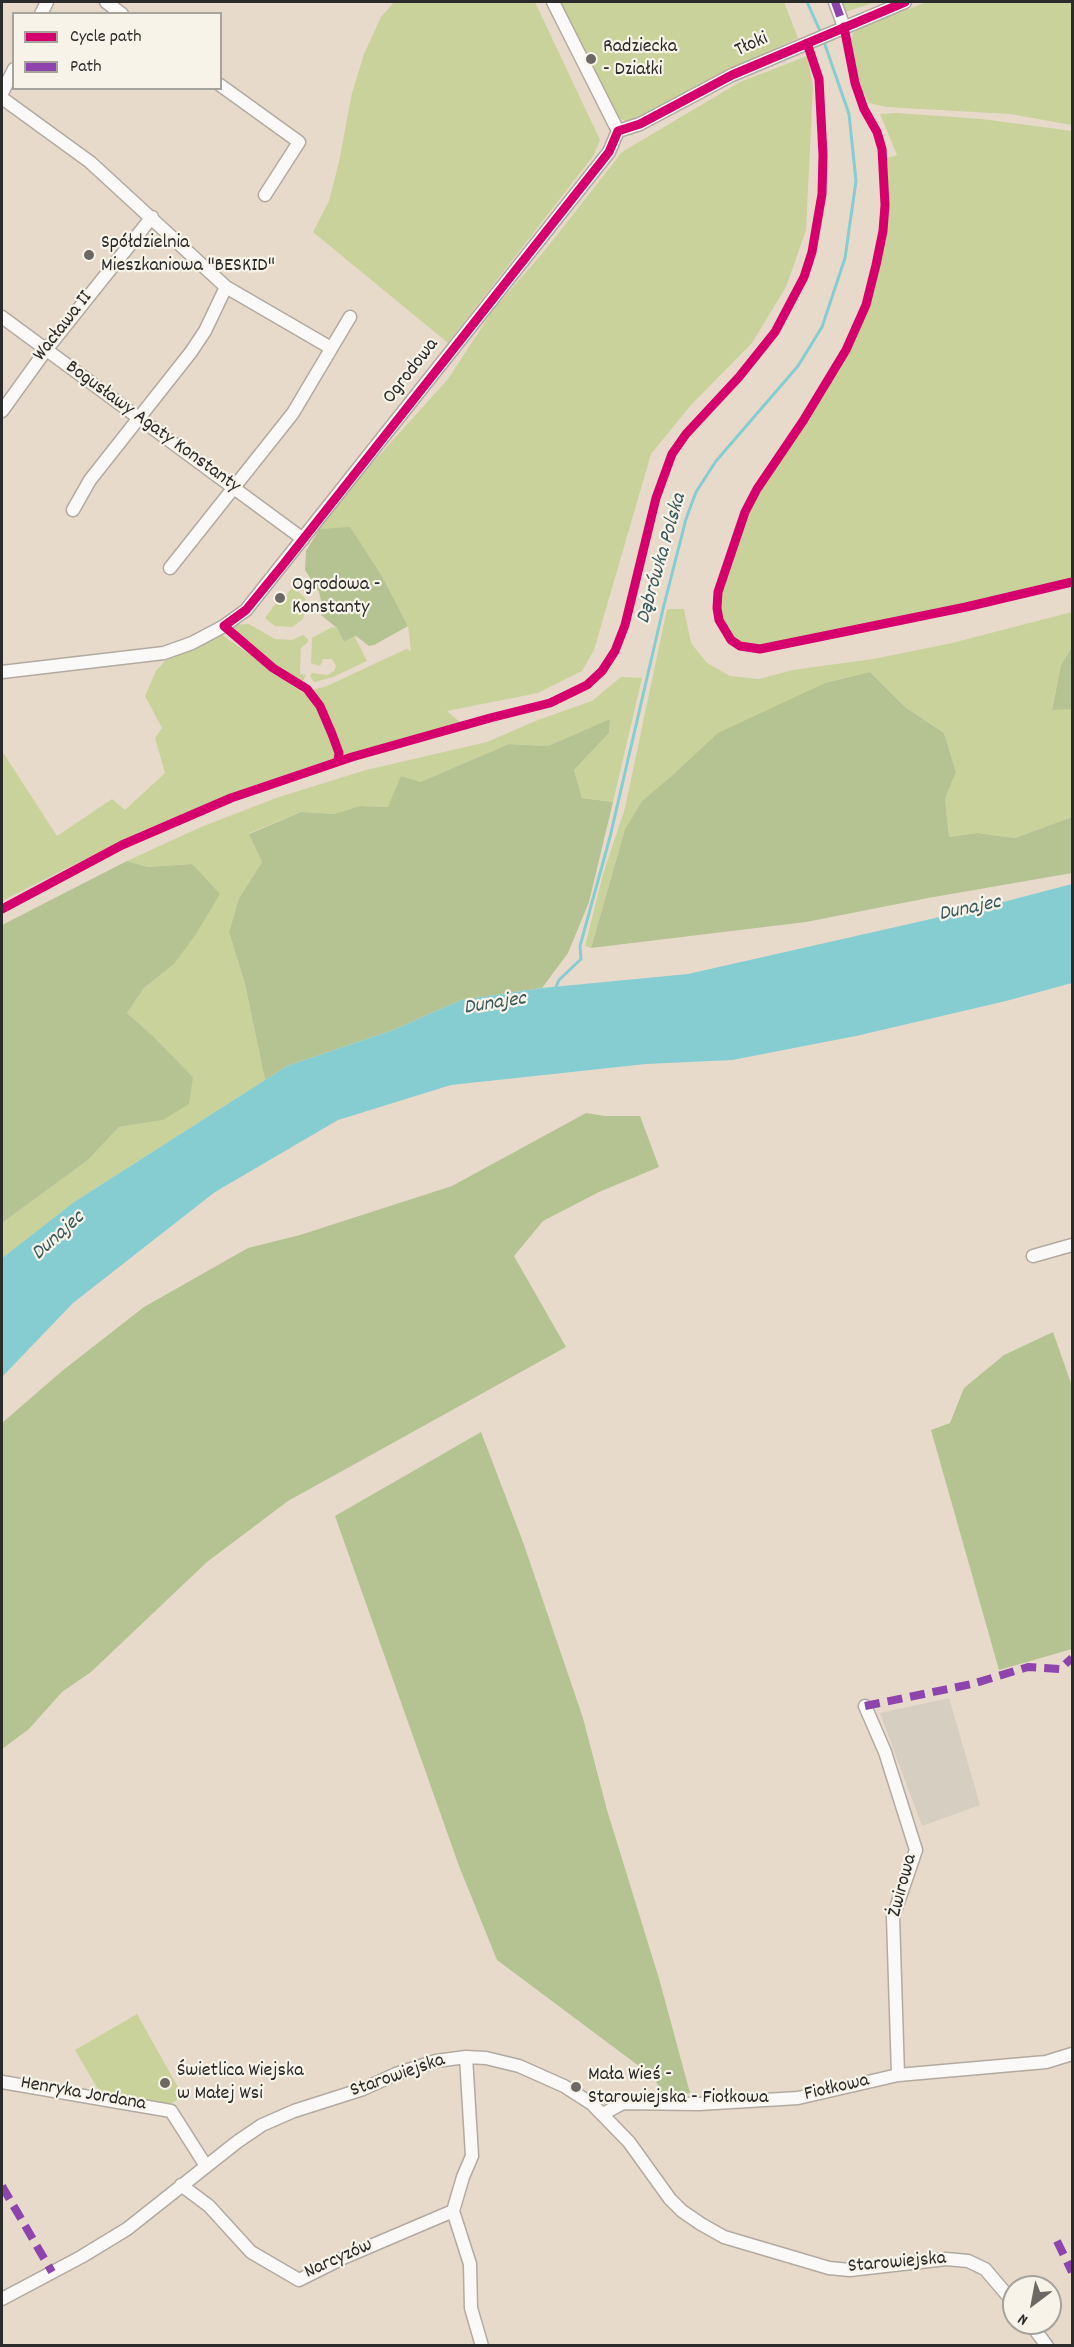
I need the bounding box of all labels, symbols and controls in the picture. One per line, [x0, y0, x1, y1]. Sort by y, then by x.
legend [12, 12, 222, 90]
text: Cycle path [70, 25, 141, 50]
street label: Tłoki [732, 28, 772, 64]
place label: Radziecka - Działki [603, 36, 677, 83]
marker: Radziecka - Działki [584, 52, 598, 66]
text: Path [70, 55, 102, 80]
place label: Spółdzielnia Mieszkaniowa "BESKID" [101, 232, 275, 279]
marker: Spółdzielnia Mieszkaniowa "BESKID" [82, 248, 96, 262]
street label: Wacława II [29, 287, 99, 367]
street label: Ogrodowa [379, 334, 445, 410]
street label: Bogusławy Agaty Konstanty [60, 356, 244, 500]
water label: Dąbrówka Polska [632, 491, 694, 627]
place label: Ogrodowa - Konstanty [292, 574, 381, 621]
marker: Ogrodowa - Konstanty [273, 591, 287, 605]
water label: Dunajec [937, 891, 1003, 929]
water label: Dunajec [462, 988, 528, 1022]
water label: Dunajec [27, 1207, 91, 1267]
street label: Żwirowa [884, 1852, 924, 1920]
street label: Starowiejska [348, 2050, 448, 2104]
place label: Świetlica Wiejska w Małej Wsi [177, 2060, 304, 2107]
place label: Mała Wieś - Starowiejska - Fiołkowa [588, 2064, 768, 2111]
street label: Fiołkowa [802, 2070, 872, 2108]
street label: Henryka Jordana [18, 2072, 148, 2118]
marker: Świetlica Wiejska w Małej Wsi [158, 2076, 172, 2090]
marker: Mała Wieś - Starowiejska - Fiołkowa [569, 2080, 583, 2094]
street label: Narcyzów [301, 2234, 377, 2286]
street label: Starowiejska [847, 2248, 947, 2280]
north arrow [1002, 2275, 1062, 2335]
text: N [1014, 2307, 1033, 2331]

